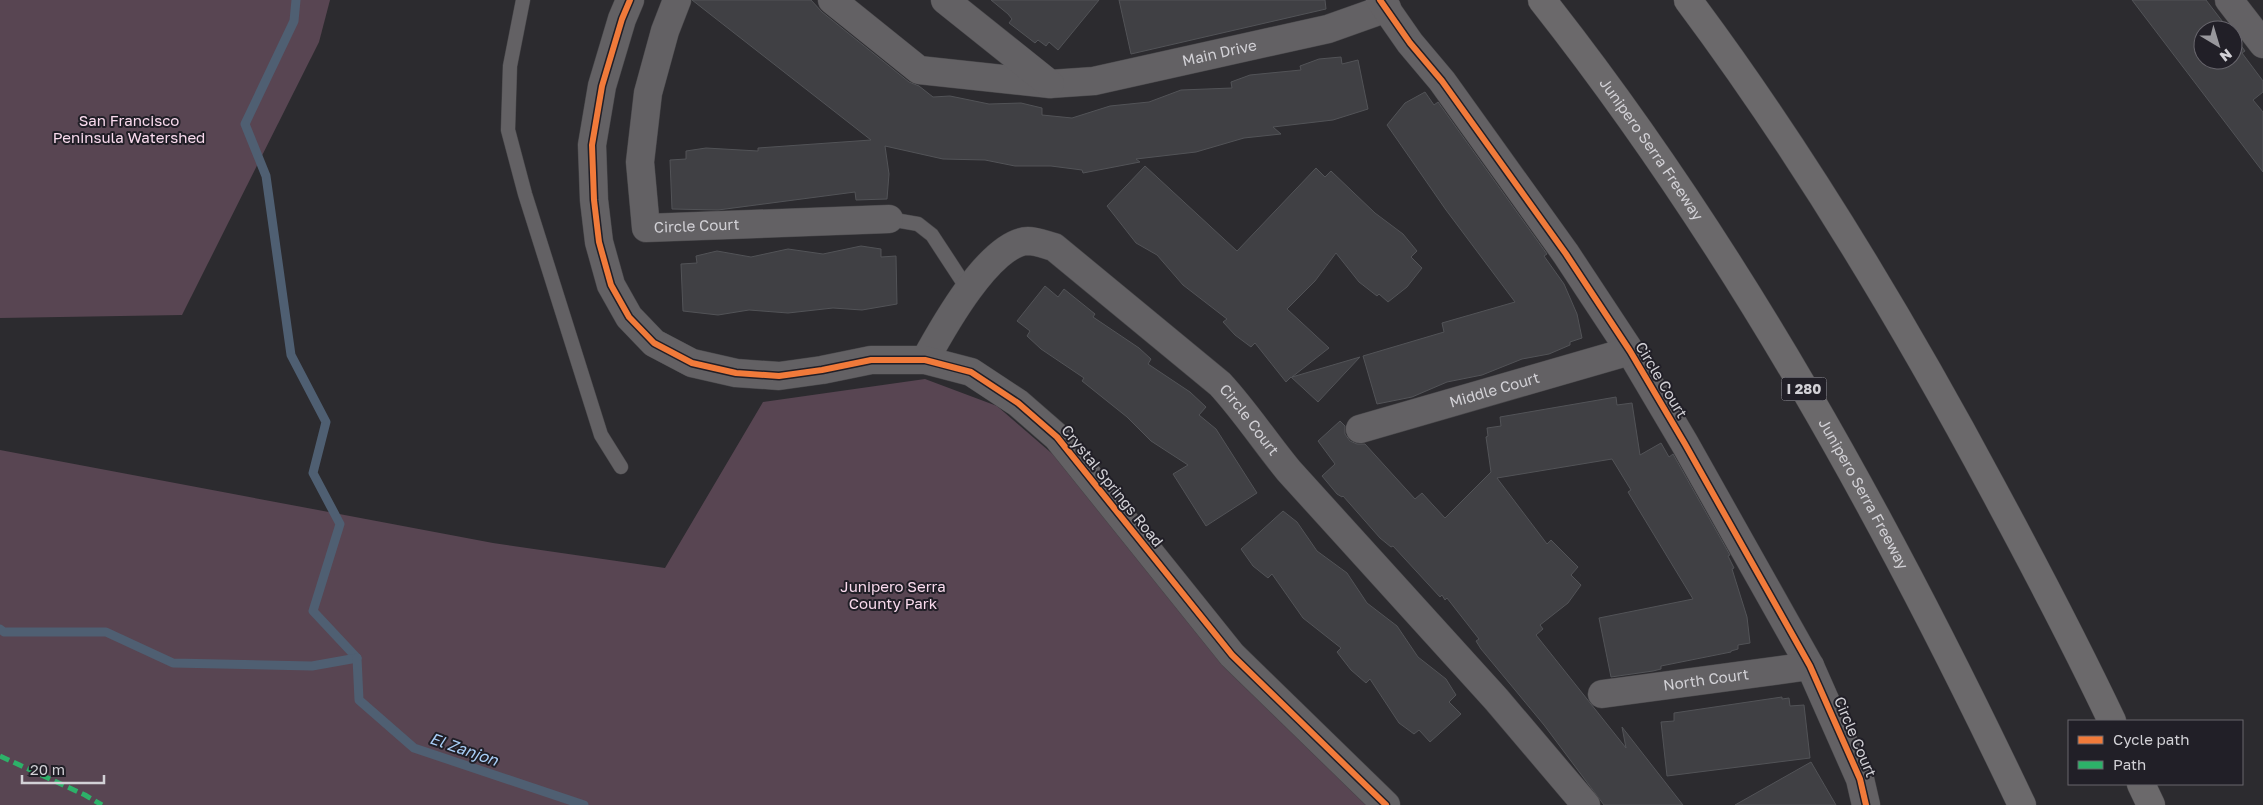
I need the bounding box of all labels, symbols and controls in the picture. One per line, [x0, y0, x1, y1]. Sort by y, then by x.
north arrow [2193, 20, 2243, 70]
street label: Main Drive [1180, 35, 1258, 69]
text: N [2217, 46, 2236, 66]
street label: Junipero Serra Freeway [1596, 74, 1708, 224]
park label: San Francisco Peninsula Watershed [53, 111, 205, 146]
street label: Circle Court [654, 215, 740, 236]
street label: Circle Court [1632, 338, 1692, 421]
street label: Middle Court [1447, 368, 1541, 411]
road number: I 280 [1782, 378, 1826, 400]
street label: Circle Court [1216, 380, 1283, 459]
street label: Junipero Serra Freeway [1815, 415, 1913, 573]
street label: Crystal Springs Road [1058, 421, 1167, 550]
park label: Junipero Serra County Park [840, 577, 946, 612]
street label: North Court [1662, 664, 1750, 694]
street label: Circle Court [1831, 694, 1881, 780]
legend [2068, 720, 2243, 785]
water label: El Zanjon [427, 728, 502, 770]
text: Cycle path [2113, 730, 2189, 748]
scale bar [22, 752, 105, 784]
text: Path [2113, 755, 2146, 773]
text: 20 m [30, 760, 65, 778]

